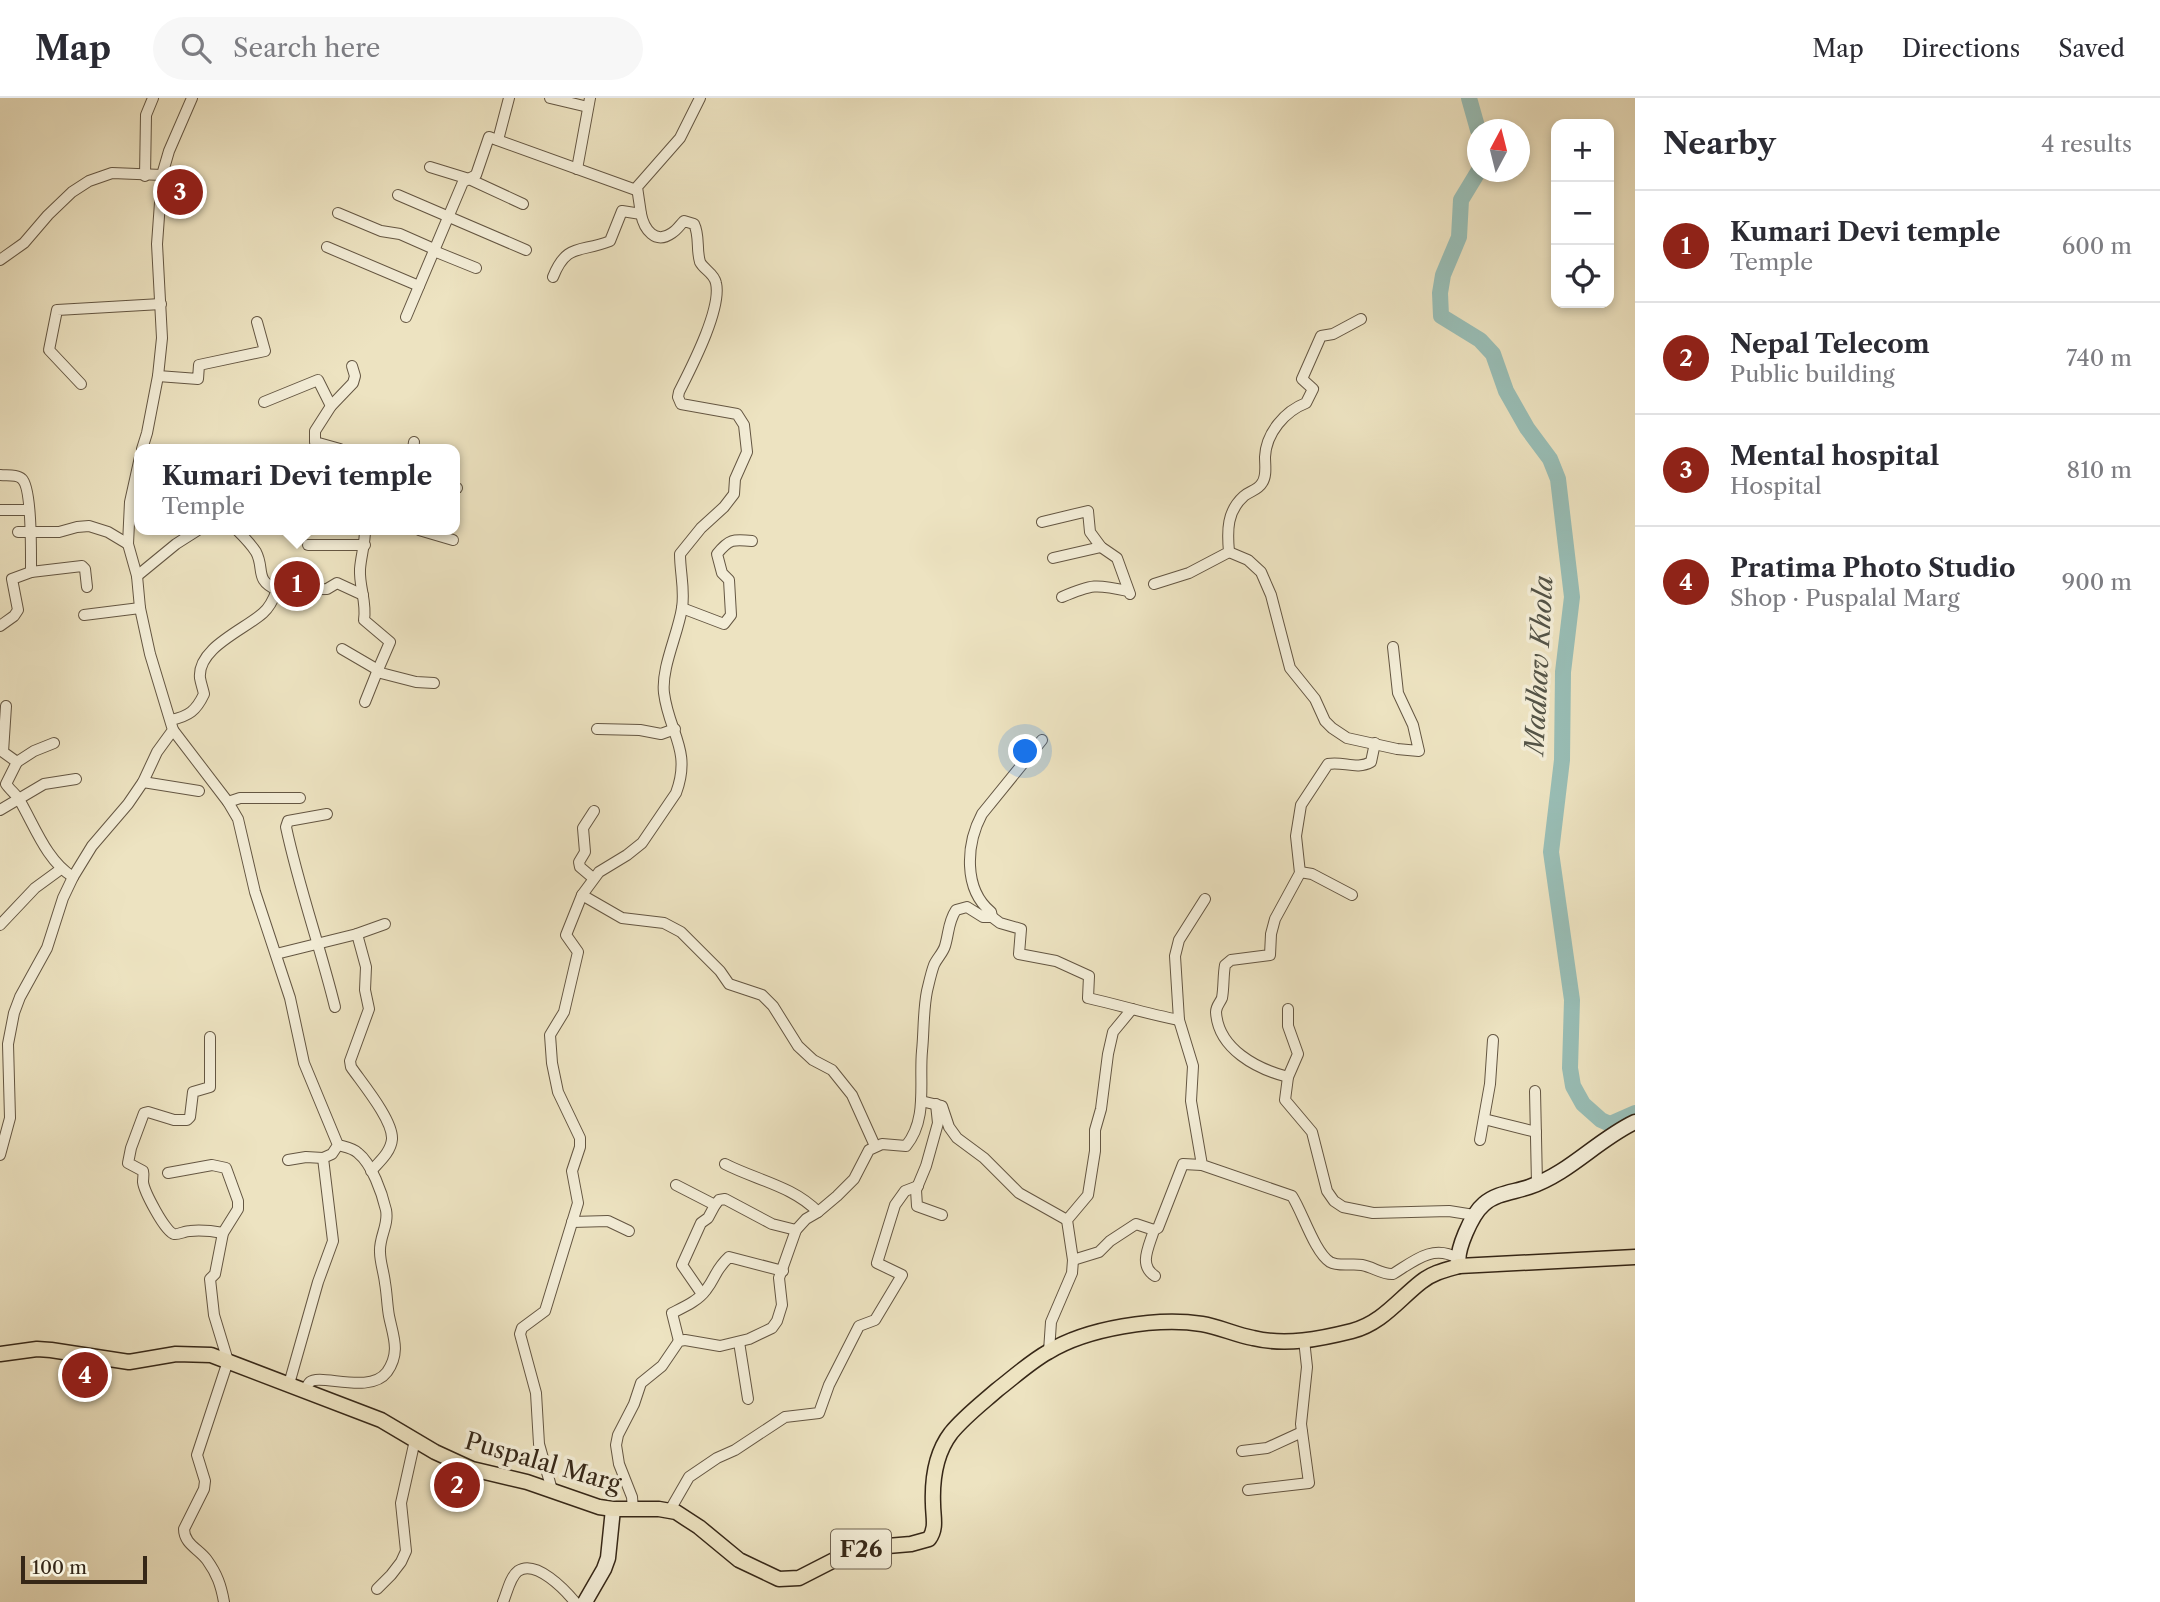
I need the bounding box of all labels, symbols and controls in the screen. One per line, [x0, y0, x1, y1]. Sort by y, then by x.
search box [153, 17, 643, 80]
text: Map [35, 28, 111, 69]
icon: search [177, 29, 215, 67]
text: Search here [233, 32, 380, 64]
text: Map [1812, 34, 1864, 63]
text: Directions [1902, 34, 2020, 63]
text: Saved [2058, 34, 2125, 63]
north arrow [1467, 119, 1530, 182]
map controls [1551, 119, 1614, 308]
button: + [1551, 119, 1614, 182]
text: Nearby [1663, 125, 1776, 162]
text: 4 results [2041, 130, 2132, 158]
pin: 3 [157, 166, 203, 218]
button: − [1551, 182, 1614, 245]
text: Kumari Devi temple [1730, 216, 2001, 248]
text: 1 [1681, 232, 1691, 260]
text: 600 m [2062, 232, 2132, 260]
button: locate [1551, 245, 1614, 308]
text: Temple [1730, 248, 1813, 276]
text: Nepal Telecom [1730, 328, 1930, 360]
text: 2 [1679, 344, 1693, 372]
text: 740 m [2066, 344, 2132, 372]
text: Public building [1730, 360, 1895, 388]
text: Mental hospital [1730, 440, 1939, 472]
popup [134, 444, 460, 535]
text: 3 [1680, 456, 1693, 484]
text: 810 m [2067, 456, 2132, 484]
text: Kumari Devi temple [162, 460, 432, 492]
text: Hospital [1730, 472, 1822, 500]
text: Temple [162, 492, 245, 520]
text: Pratima Photo Studio [1730, 552, 2015, 584]
pin: 1 [274, 558, 320, 610]
text: 4 [1679, 568, 1693, 596]
text: 900 m [2062, 568, 2132, 596]
water label: Madhav Khola [1518, 574, 1560, 758]
text: Shop · Puspalal Marg [1730, 584, 1960, 612]
your location [1008, 734, 1042, 768]
pin: 4 [62, 1349, 108, 1401]
street label: Puspalal Marg [462, 1426, 625, 1498]
pin: 2 [434, 1459, 480, 1511]
road number: F26 [831, 1530, 891, 1568]
scale bar [21, 1553, 147, 1585]
text: 100 m [32, 1556, 87, 1579]

